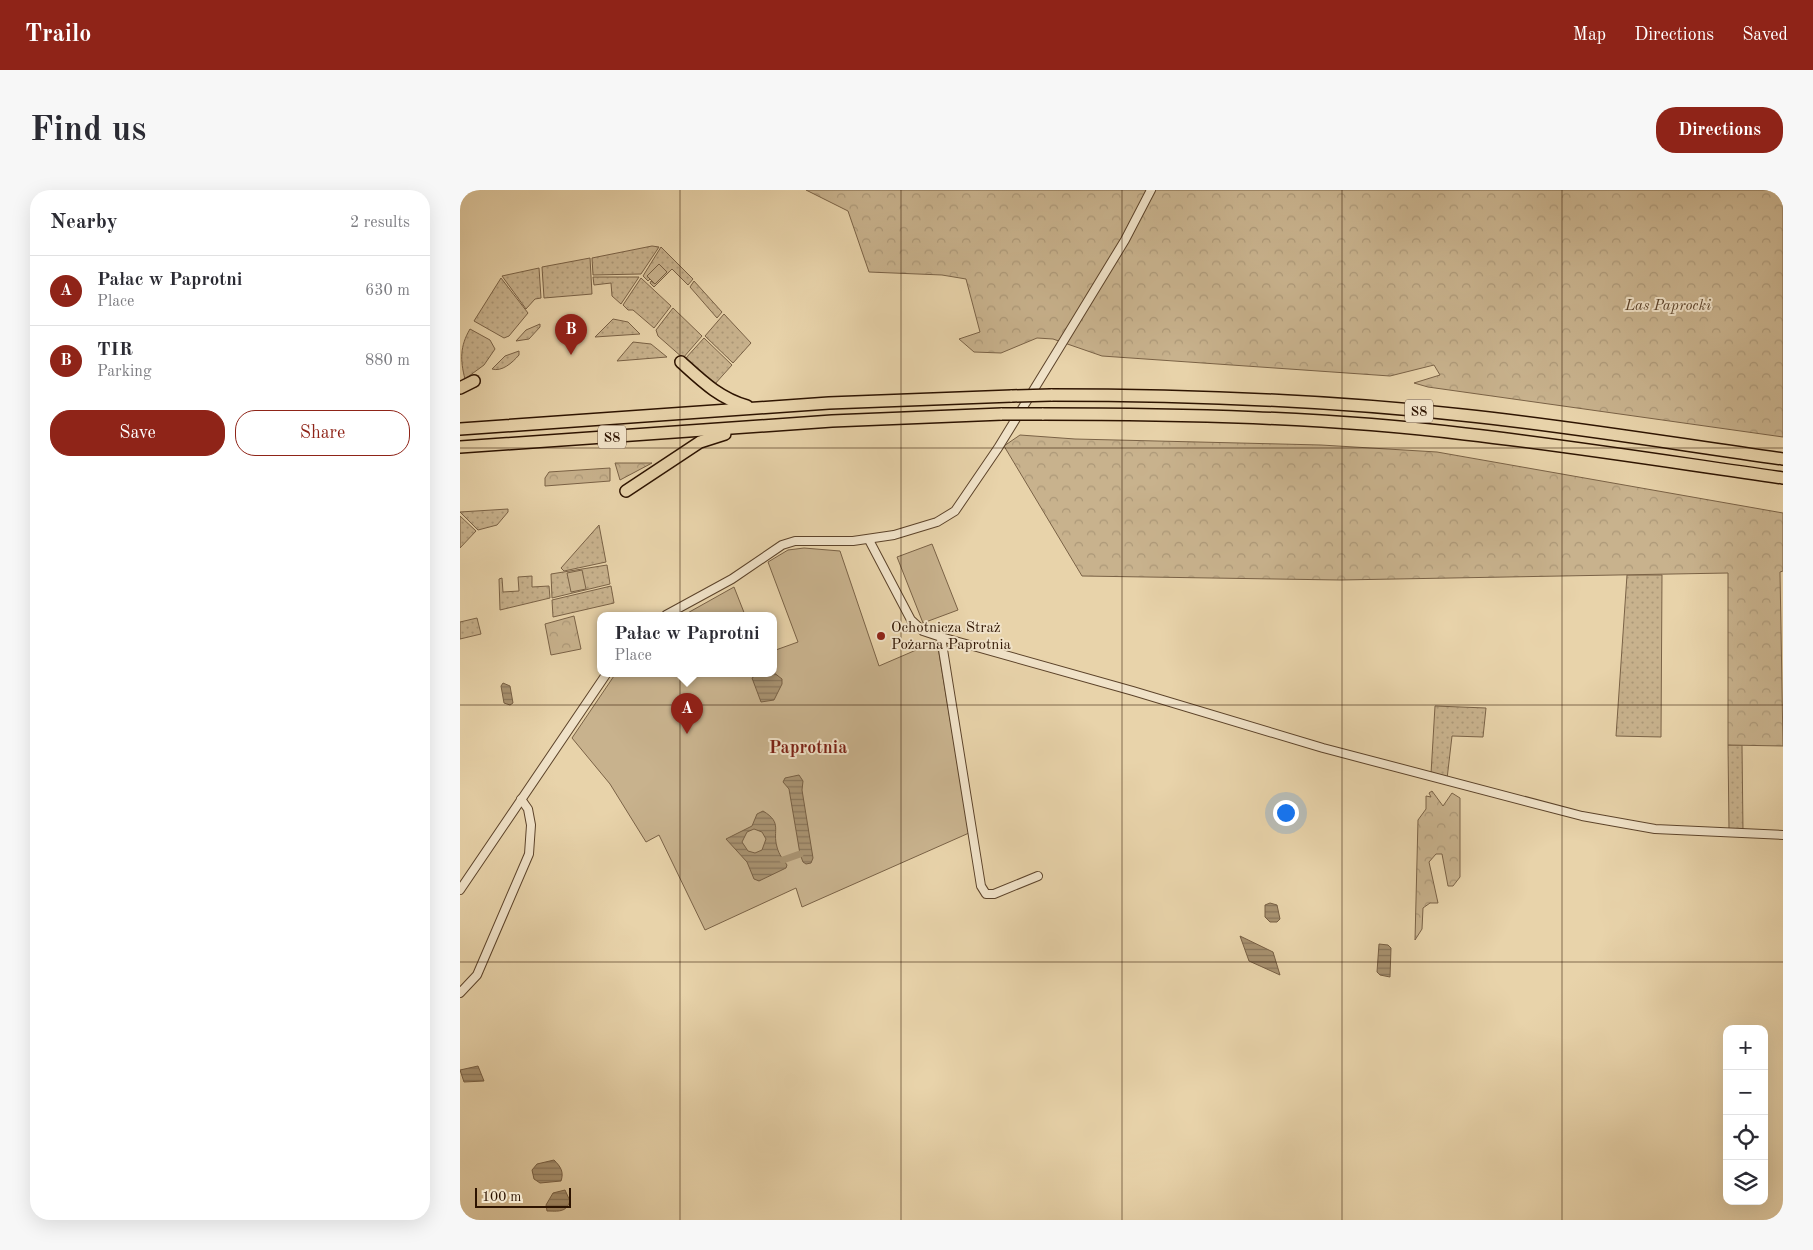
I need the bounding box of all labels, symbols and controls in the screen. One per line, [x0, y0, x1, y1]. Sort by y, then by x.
text: Trailo [25, 23, 91, 47]
text: Map [1573, 26, 1606, 44]
text: Directions [1634, 26, 1714, 44]
text: Saved [1742, 26, 1788, 44]
button: Directions [1656, 107, 1783, 153]
text: Find us [30, 113, 146, 148]
text: Nearby [50, 212, 118, 233]
text: 2 results [350, 215, 410, 231]
text: Pałac w Paprotni [97, 271, 242, 290]
text: A [60, 283, 72, 299]
text: 630 m [365, 283, 410, 299]
text: Place [97, 294, 134, 310]
park label: Las Paprocki [1624, 299, 1711, 314]
pin: B [555, 314, 587, 355]
text: TIR [97, 341, 133, 360]
text: B [60, 353, 72, 369]
text: 880 m [365, 353, 410, 369]
text: Parking [97, 364, 152, 380]
road number: S8 [1405, 400, 1433, 422]
button: Save [50, 410, 225, 456]
button: Share [235, 410, 410, 456]
road number: S8 [598, 426, 626, 448]
popup [597, 612, 777, 677]
place label: Ochotnicza Straż Pożarna Paprotnia [891, 621, 1011, 653]
text: Pałac w Paprotni [614, 625, 760, 644]
marker: Ochotnicza Straż Pożarna Paprotnia [875, 630, 887, 642]
text: Place [614, 648, 652, 664]
pin: A [671, 693, 703, 734]
district label: Paprotnia [769, 739, 847, 757]
your location [1273, 800, 1299, 826]
map controls [1723, 1025, 1768, 1205]
button: + [1723, 1025, 1768, 1070]
button: − [1723, 1070, 1768, 1115]
button: locate [1723, 1115, 1768, 1160]
button: layers [1723, 1160, 1768, 1205]
scale bar [475, 1185, 571, 1208]
text: 100 m [482, 1190, 521, 1204]

